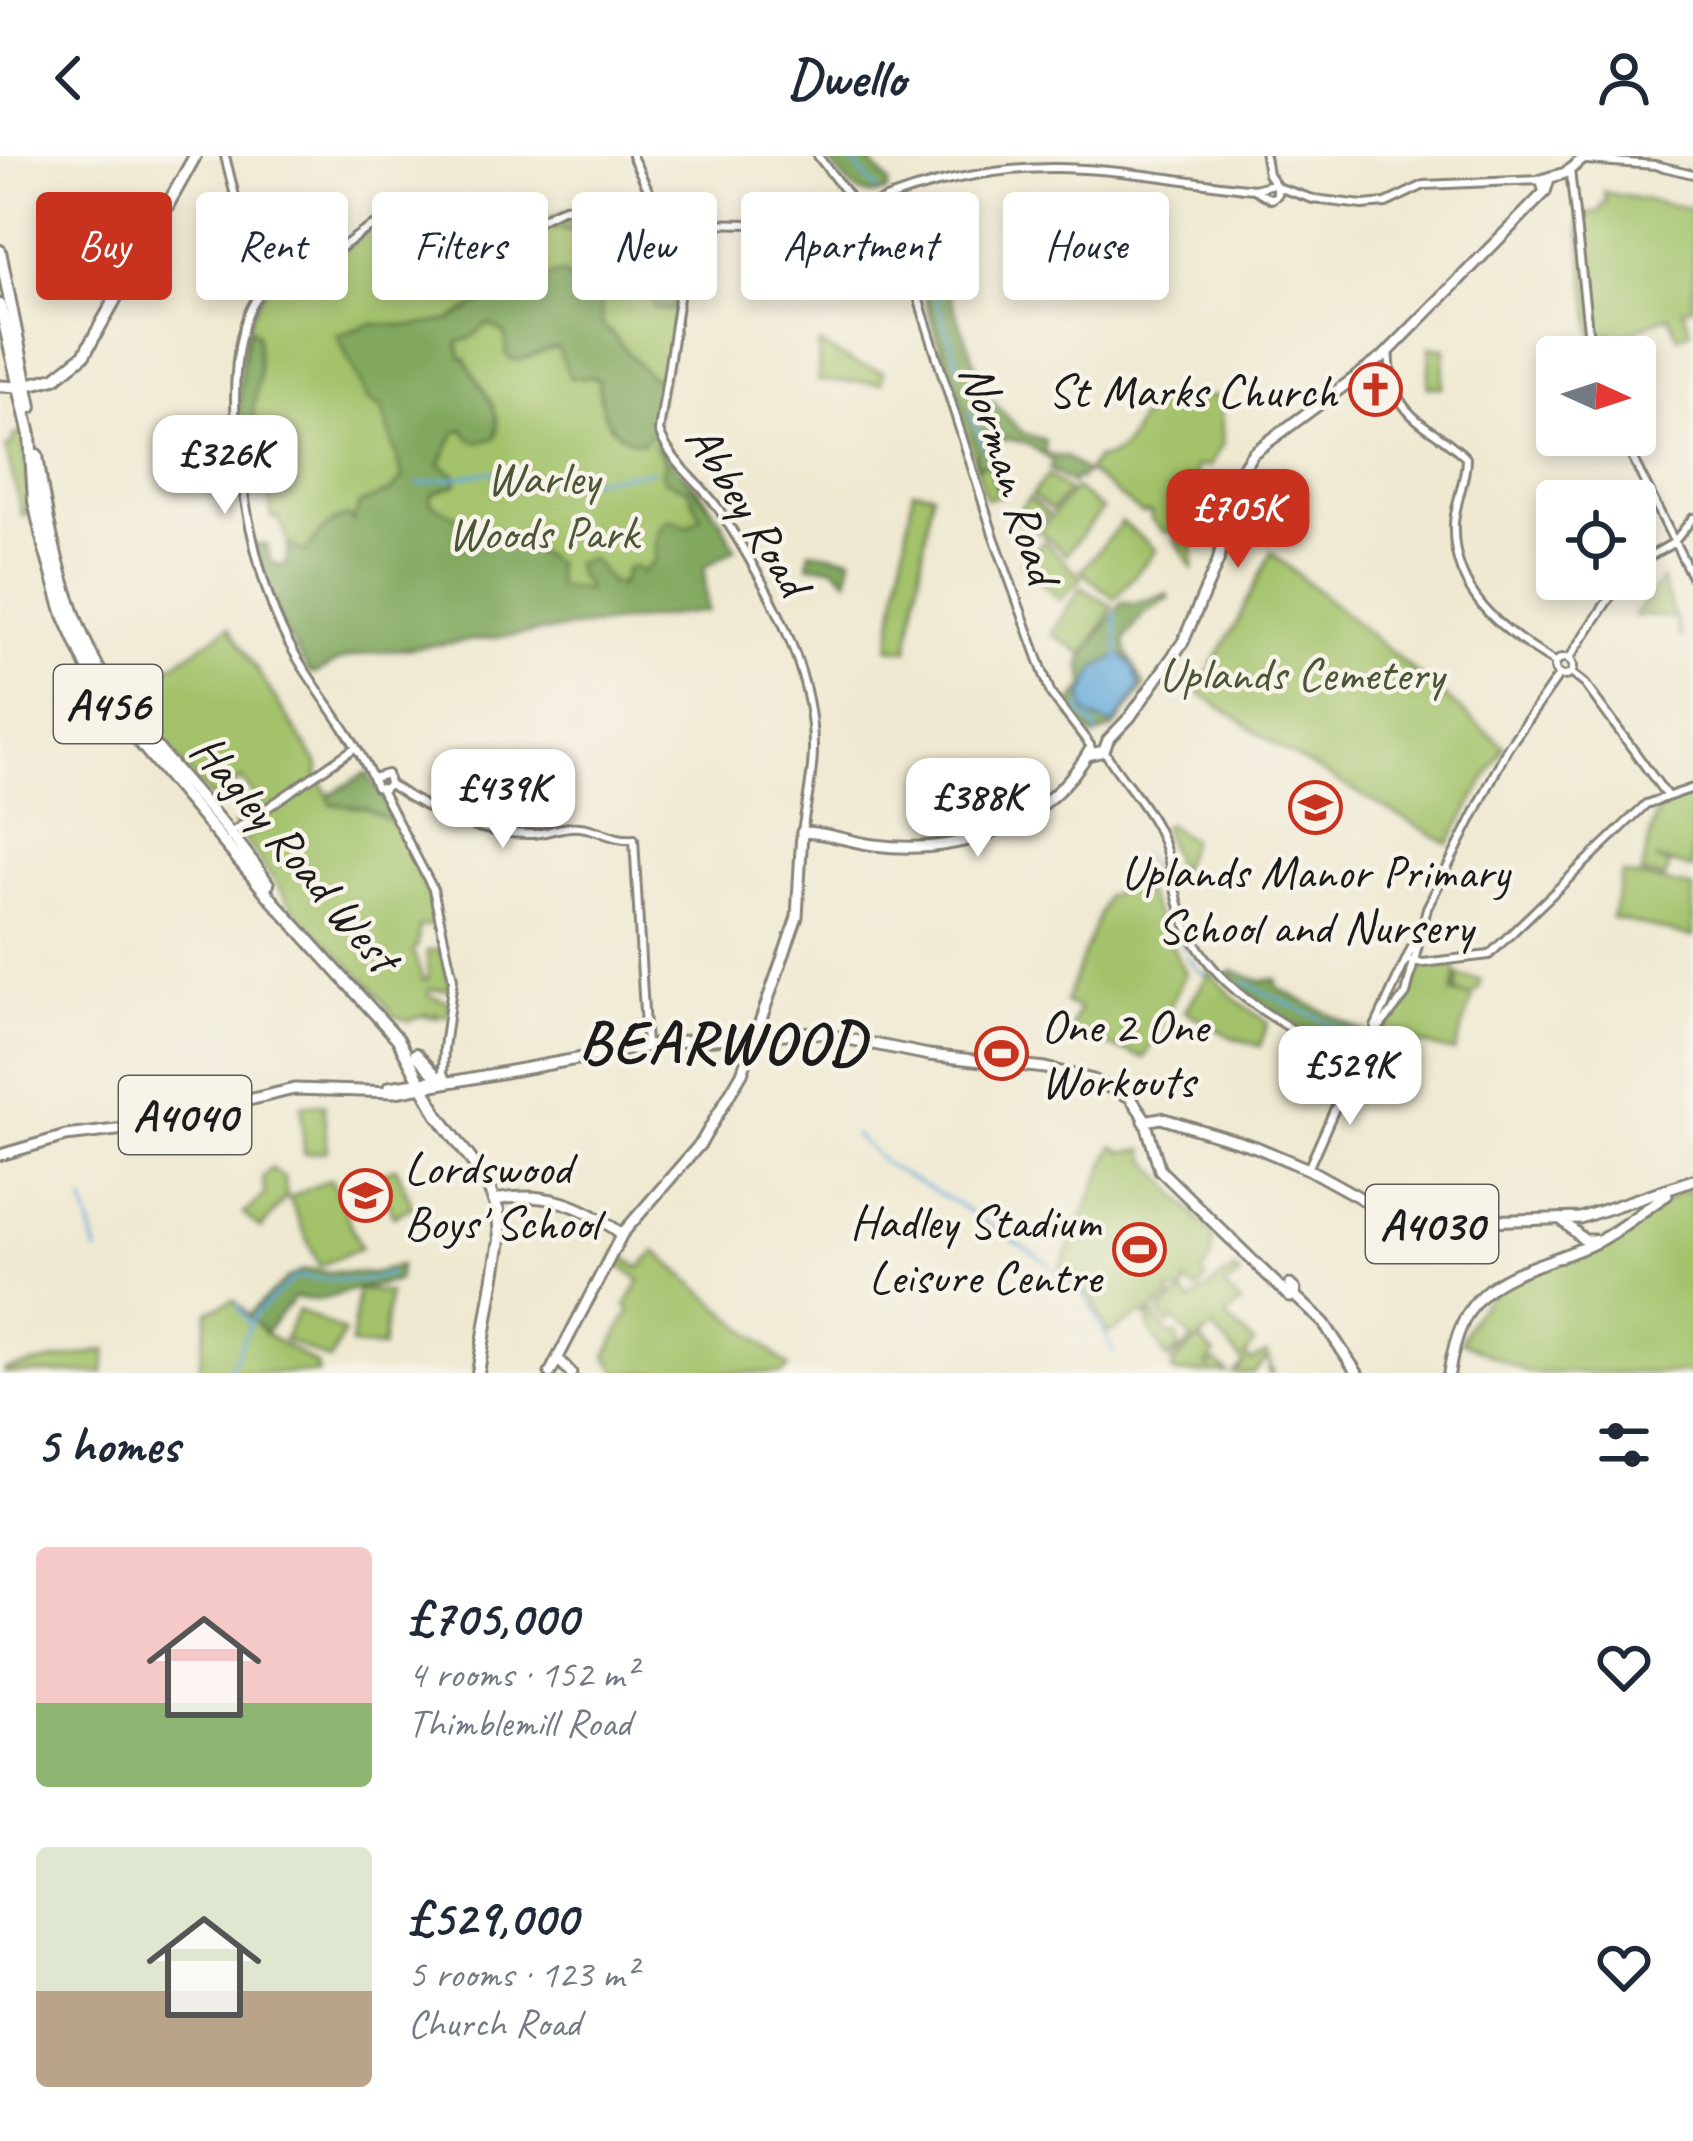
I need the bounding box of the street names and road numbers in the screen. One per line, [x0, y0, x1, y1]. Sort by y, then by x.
street label: Norman Road [946, 356, 1076, 597]
street label: Abbey Road [672, 413, 828, 612]
road number: A456 [54, 665, 162, 743]
street label: Hagley Road West [178, 721, 416, 989]
road number: A4040 [119, 1076, 251, 1154]
road number: A4030 [1366, 1185, 1498, 1263]

